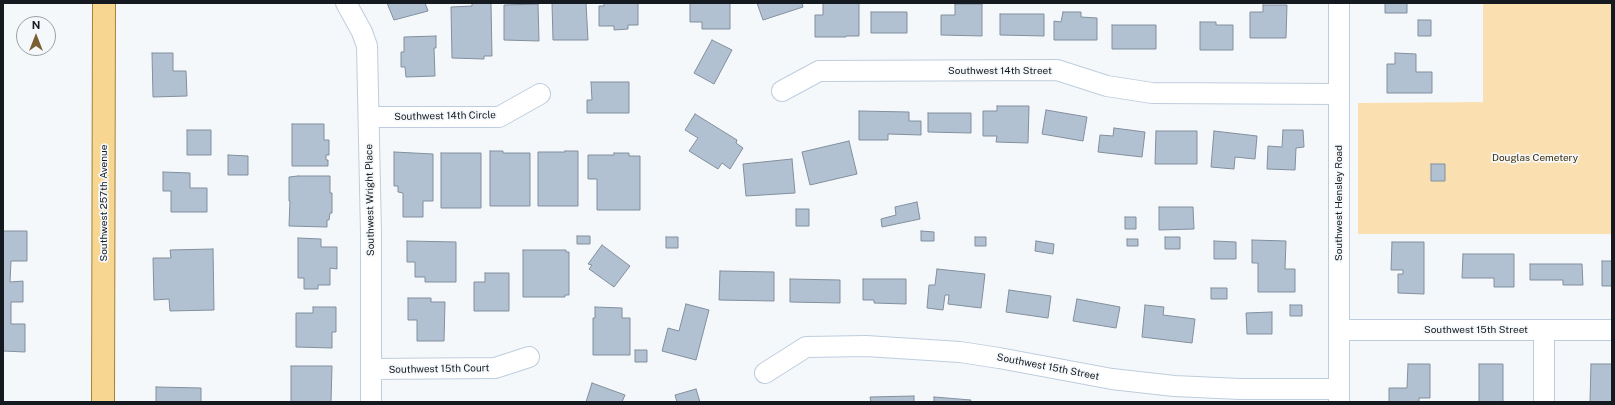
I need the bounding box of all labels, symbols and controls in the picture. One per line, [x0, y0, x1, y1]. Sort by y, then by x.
north arrow [16, 16, 56, 56]
text: N [32, 19, 40, 31]
street label: Southwest 14th Street [948, 65, 1052, 77]
street label: Southwest 14th Circle [394, 109, 496, 123]
street label: Southwest 257th Avenue [98, 144, 110, 262]
street label: Southwest Wright Place [363, 144, 377, 256]
street label: Southwest Hensley Road [1333, 145, 1345, 261]
park label: Douglas Cemetery [1492, 152, 1578, 164]
street label: Southwest 15th Street [1424, 324, 1528, 336]
street label: Southwest 15th Street [996, 351, 1100, 383]
street label: Southwest 15th Court [388, 362, 490, 376]

